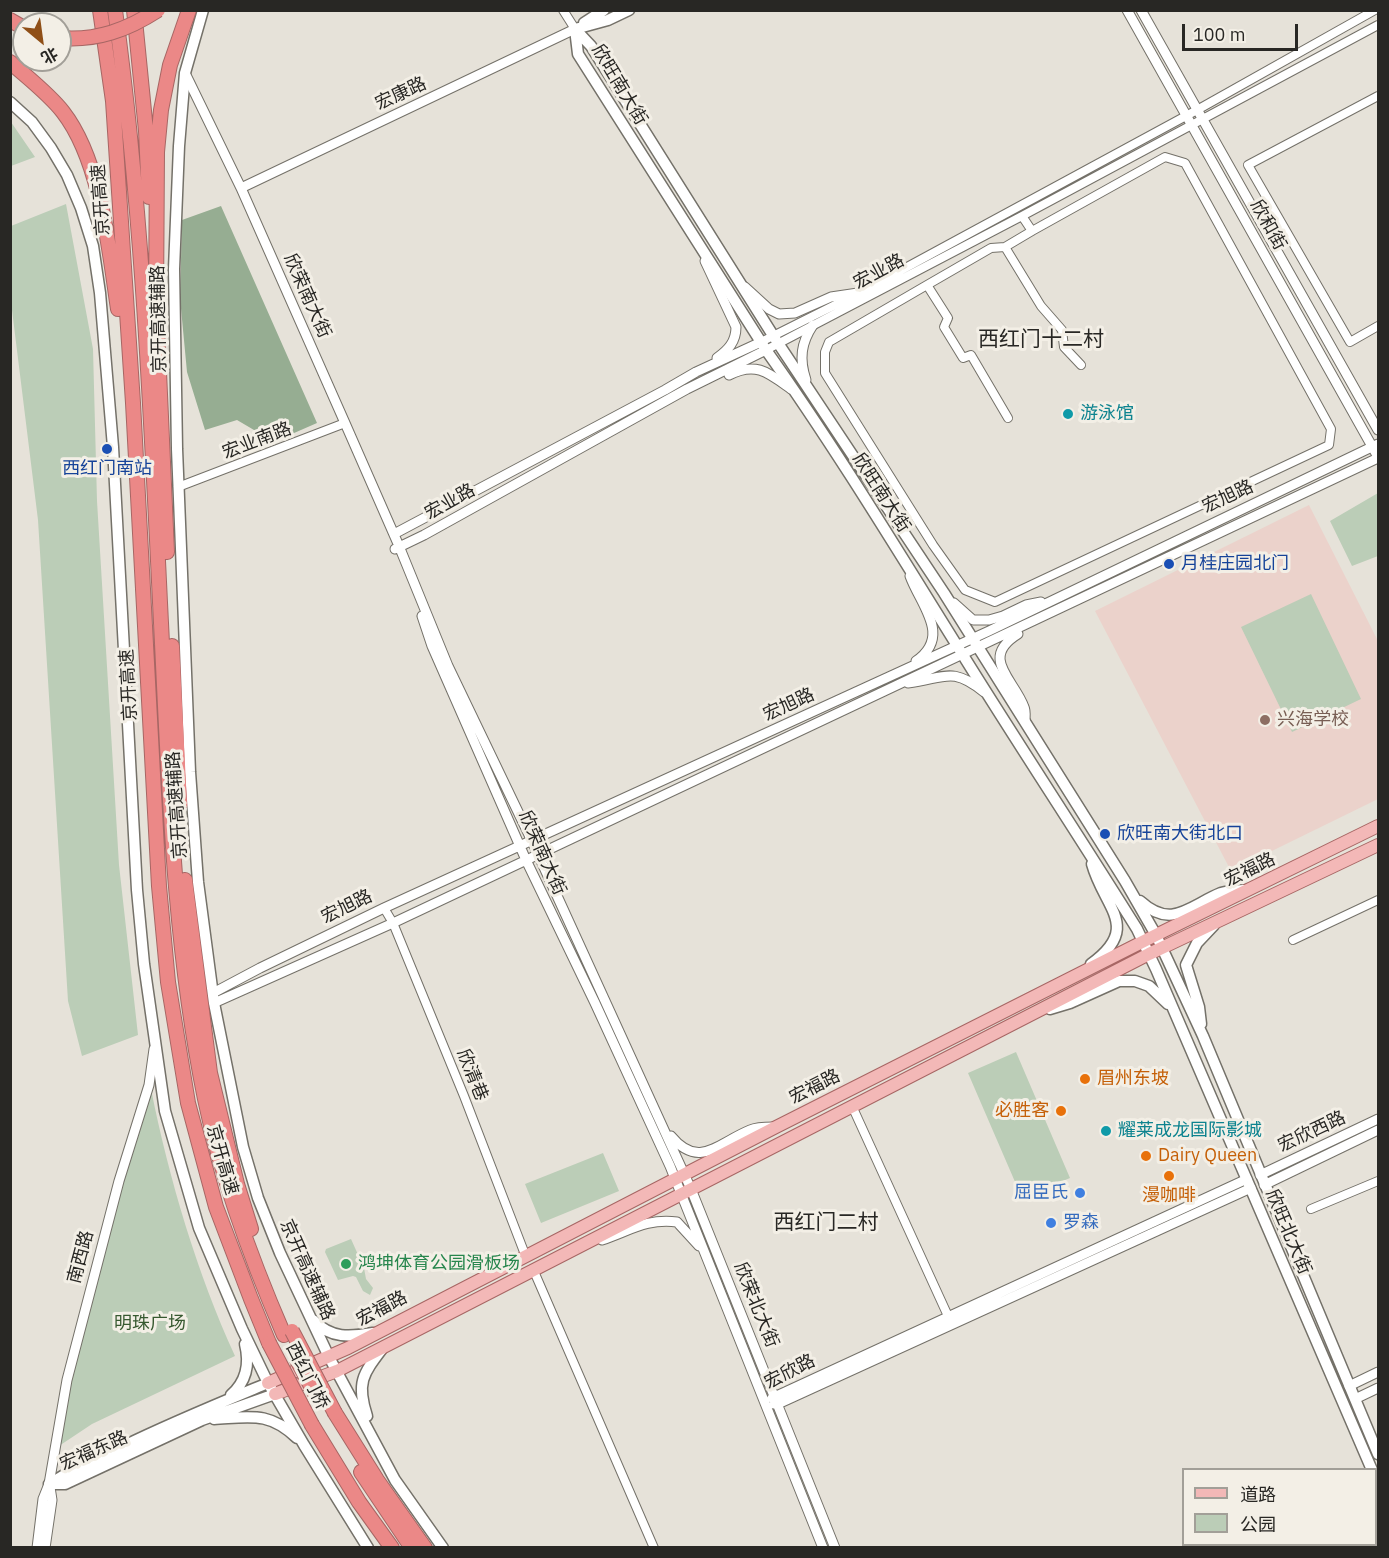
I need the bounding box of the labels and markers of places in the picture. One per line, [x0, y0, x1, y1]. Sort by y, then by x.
place label: 游泳馆 [1080, 403, 1134, 425]
marker: 游泳馆 [1061, 407, 1075, 421]
marker: 西红门南站 [100, 442, 114, 456]
place label: 西红门南站 [62, 458, 152, 480]
place label: 月桂庄园北门 [1181, 553, 1289, 575]
marker: 月桂庄园北门 [1162, 557, 1176, 571]
place label: 兴海学校 [1277, 709, 1349, 731]
marker: 兴海学校 [1258, 713, 1272, 727]
place label: 欣旺南大街北口 [1117, 823, 1243, 845]
marker: 欣旺南大街北口 [1098, 827, 1112, 841]
place label: 眉州东坡 [1097, 1068, 1169, 1090]
marker: 眉州东坡 [1078, 1072, 1092, 1086]
place label: 必胜客 [995, 1100, 1049, 1122]
marker: 必胜客 [1054, 1104, 1068, 1118]
place label: 耀莱成龙国际影城 [1118, 1120, 1262, 1142]
marker: 耀莱成龙国际影城 [1099, 1124, 1113, 1138]
place label: Dairy Queen [1158, 1145, 1257, 1167]
marker: Dairy Queen [1139, 1149, 1153, 1163]
marker: 漫咖啡 [1162, 1169, 1176, 1183]
place label: 屈臣氏 [1014, 1182, 1068, 1204]
place label: 漫咖啡 [1142, 1185, 1196, 1207]
marker: 屈臣氏 [1073, 1186, 1087, 1200]
place label: 罗森 [1063, 1212, 1099, 1234]
marker: 罗森 [1044, 1216, 1058, 1230]
place label: 鸿坤体育公园滑板场 [358, 1253, 520, 1275]
marker: 鸿坤体育公园滑板场 [339, 1257, 353, 1271]

